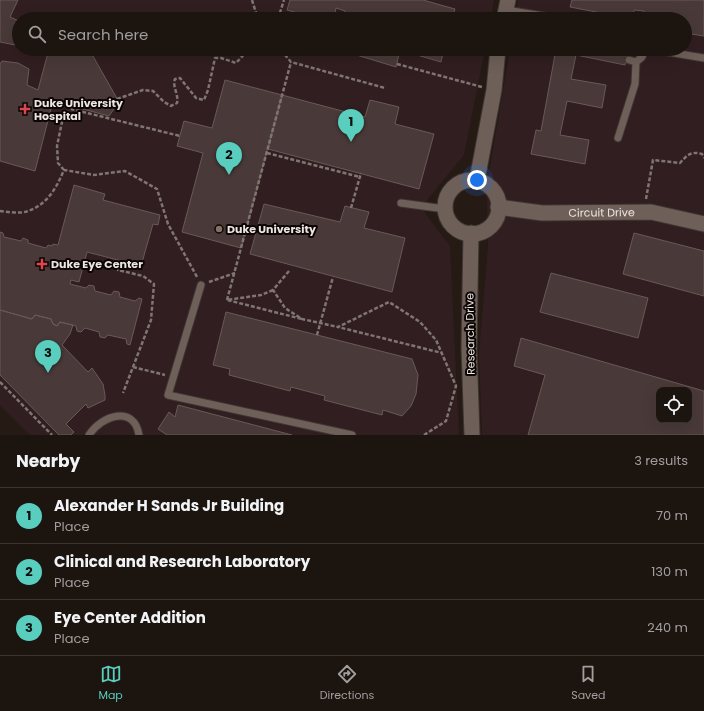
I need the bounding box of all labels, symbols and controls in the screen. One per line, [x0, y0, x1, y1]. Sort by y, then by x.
search box [12, 12, 692, 56]
icon: search [26, 23, 48, 45]
text: Search here [58, 24, 148, 45]
place label: Duke University Hospital [34, 95, 123, 124]
marker: Duke University Hospital [19, 103, 31, 115]
pin: 1 [338, 109, 364, 142]
pin: 2 [216, 142, 242, 175]
your location [467, 170, 487, 190]
street label: Circuit Drive [568, 204, 635, 221]
place label: Duke University [227, 221, 316, 237]
marker: Duke University [214, 224, 224, 234]
place label: Duke Eye Center [51, 256, 143, 272]
marker: Duke Eye Center [36, 258, 48, 270]
street label: Research Drive [461, 293, 479, 375]
pin: 3 [35, 340, 61, 373]
map controls [656, 387, 692, 423]
button: locate [656, 387, 692, 423]
text: Nearby [16, 449, 80, 473]
text: 3 results [634, 451, 688, 470]
text: Alexander H Sands Jr Building [54, 495, 284, 516]
text: 1 [27, 506, 31, 525]
text: 70 m [656, 506, 688, 525]
text: Place [54, 517, 89, 536]
text: Clinical and Research Laboratory [54, 551, 310, 572]
text: 2 [25, 562, 33, 581]
text: 130 m [651, 562, 688, 581]
text: Place [54, 573, 89, 592]
text: Eye Center Addition [54, 607, 206, 628]
text: 3 [25, 618, 33, 637]
text: 240 m [647, 618, 688, 637]
text: Place [54, 629, 89, 648]
tab: Map [98, 663, 123, 704]
tab: Directions [320, 663, 374, 704]
tab: Saved [571, 663, 606, 704]

